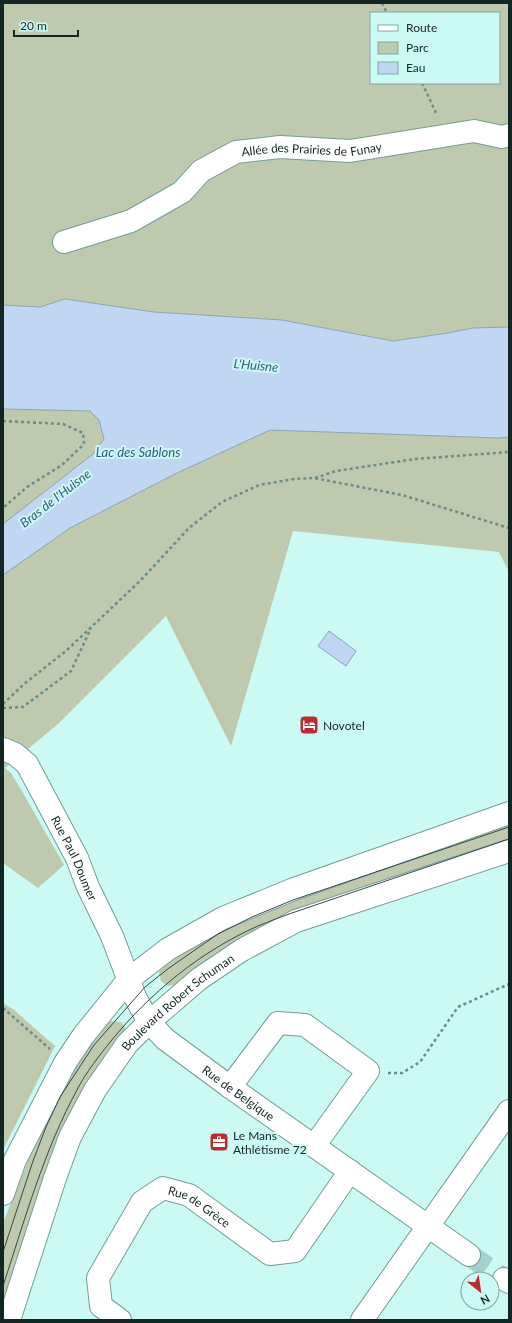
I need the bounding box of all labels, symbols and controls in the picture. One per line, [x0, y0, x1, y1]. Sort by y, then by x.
scale bar [14, 12, 78, 38]
legend [370, 12, 500, 84]
text: 20 m [20, 18, 47, 33]
text: Route [406, 20, 437, 35]
text: Parc [406, 40, 429, 55]
text: Eau [406, 60, 426, 75]
street label: Allée des Prairies de Funay [241, 138, 384, 159]
water label: L'Huisne [233, 355, 279, 375]
water label: Lac des Sablons [96, 444, 180, 460]
water label: Bras de l'Huisne [16, 465, 94, 531]
hotel icon: Novotel [298, 714, 320, 736]
place label: Novotel [323, 718, 365, 733]
street label: Rue Paul Doumer [48, 813, 101, 903]
street label: Boulevard Robert Schuman [118, 950, 237, 1053]
street label: Rue de Belgique [200, 1062, 278, 1124]
place label: Le Mans Athlétisme 72 [233, 1128, 307, 1157]
office icon: Le Mans Athlétisme 72 [208, 1131, 230, 1153]
street label: Rue de Grèce [167, 1182, 234, 1230]
north arrow [460, 1271, 500, 1311]
text: N [478, 1292, 492, 1308]

